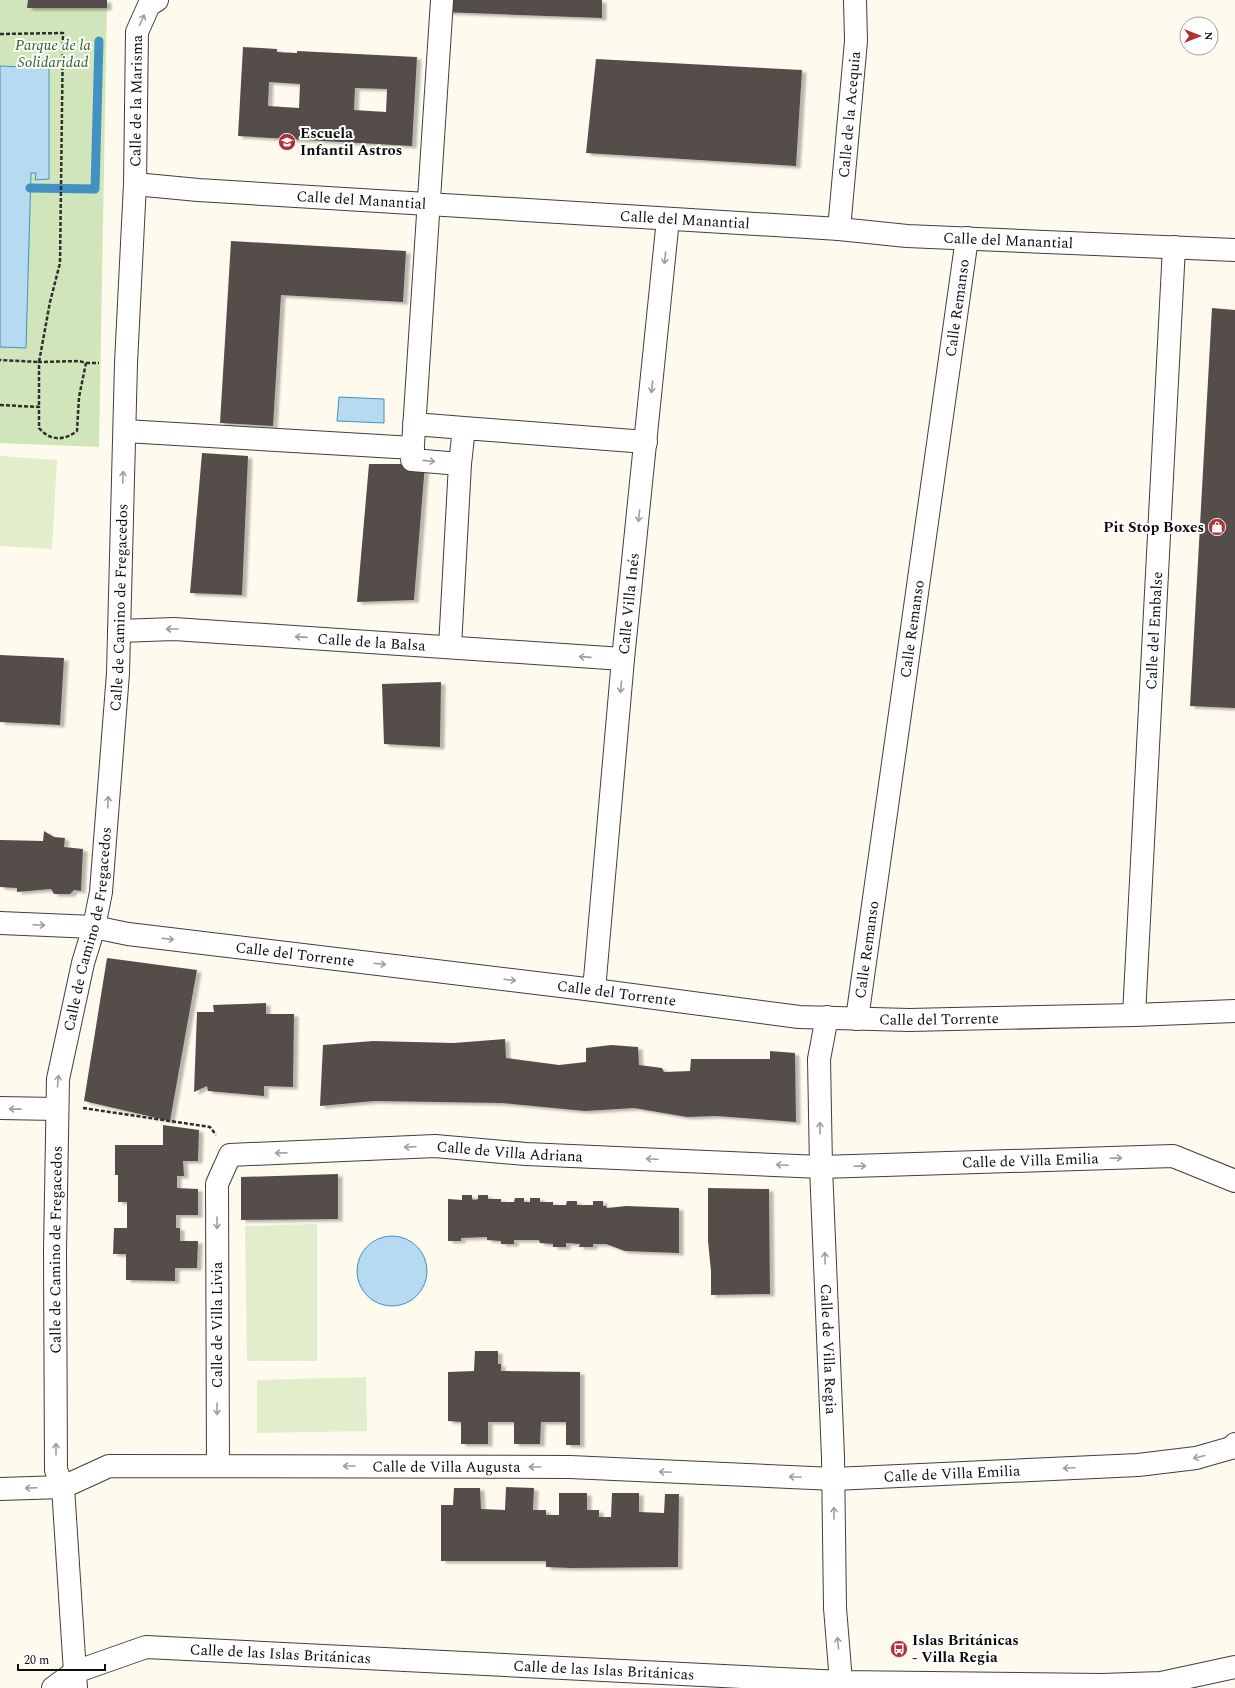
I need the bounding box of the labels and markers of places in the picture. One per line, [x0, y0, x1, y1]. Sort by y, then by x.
place label: Escuela Infantil Astros [300, 122, 402, 162]
school or university icon: Escuela Infantil Astros [277, 132, 297, 152]
place label: Pit Stop Boxes [1103, 516, 1204, 539]
shop icon: Pit Stop Boxes [1207, 517, 1227, 537]
place label: Islas Británicas - Villa Regia [912, 1629, 1019, 1669]
bus stop icon: Islas Británicas - Villa Regia [889, 1639, 909, 1659]

